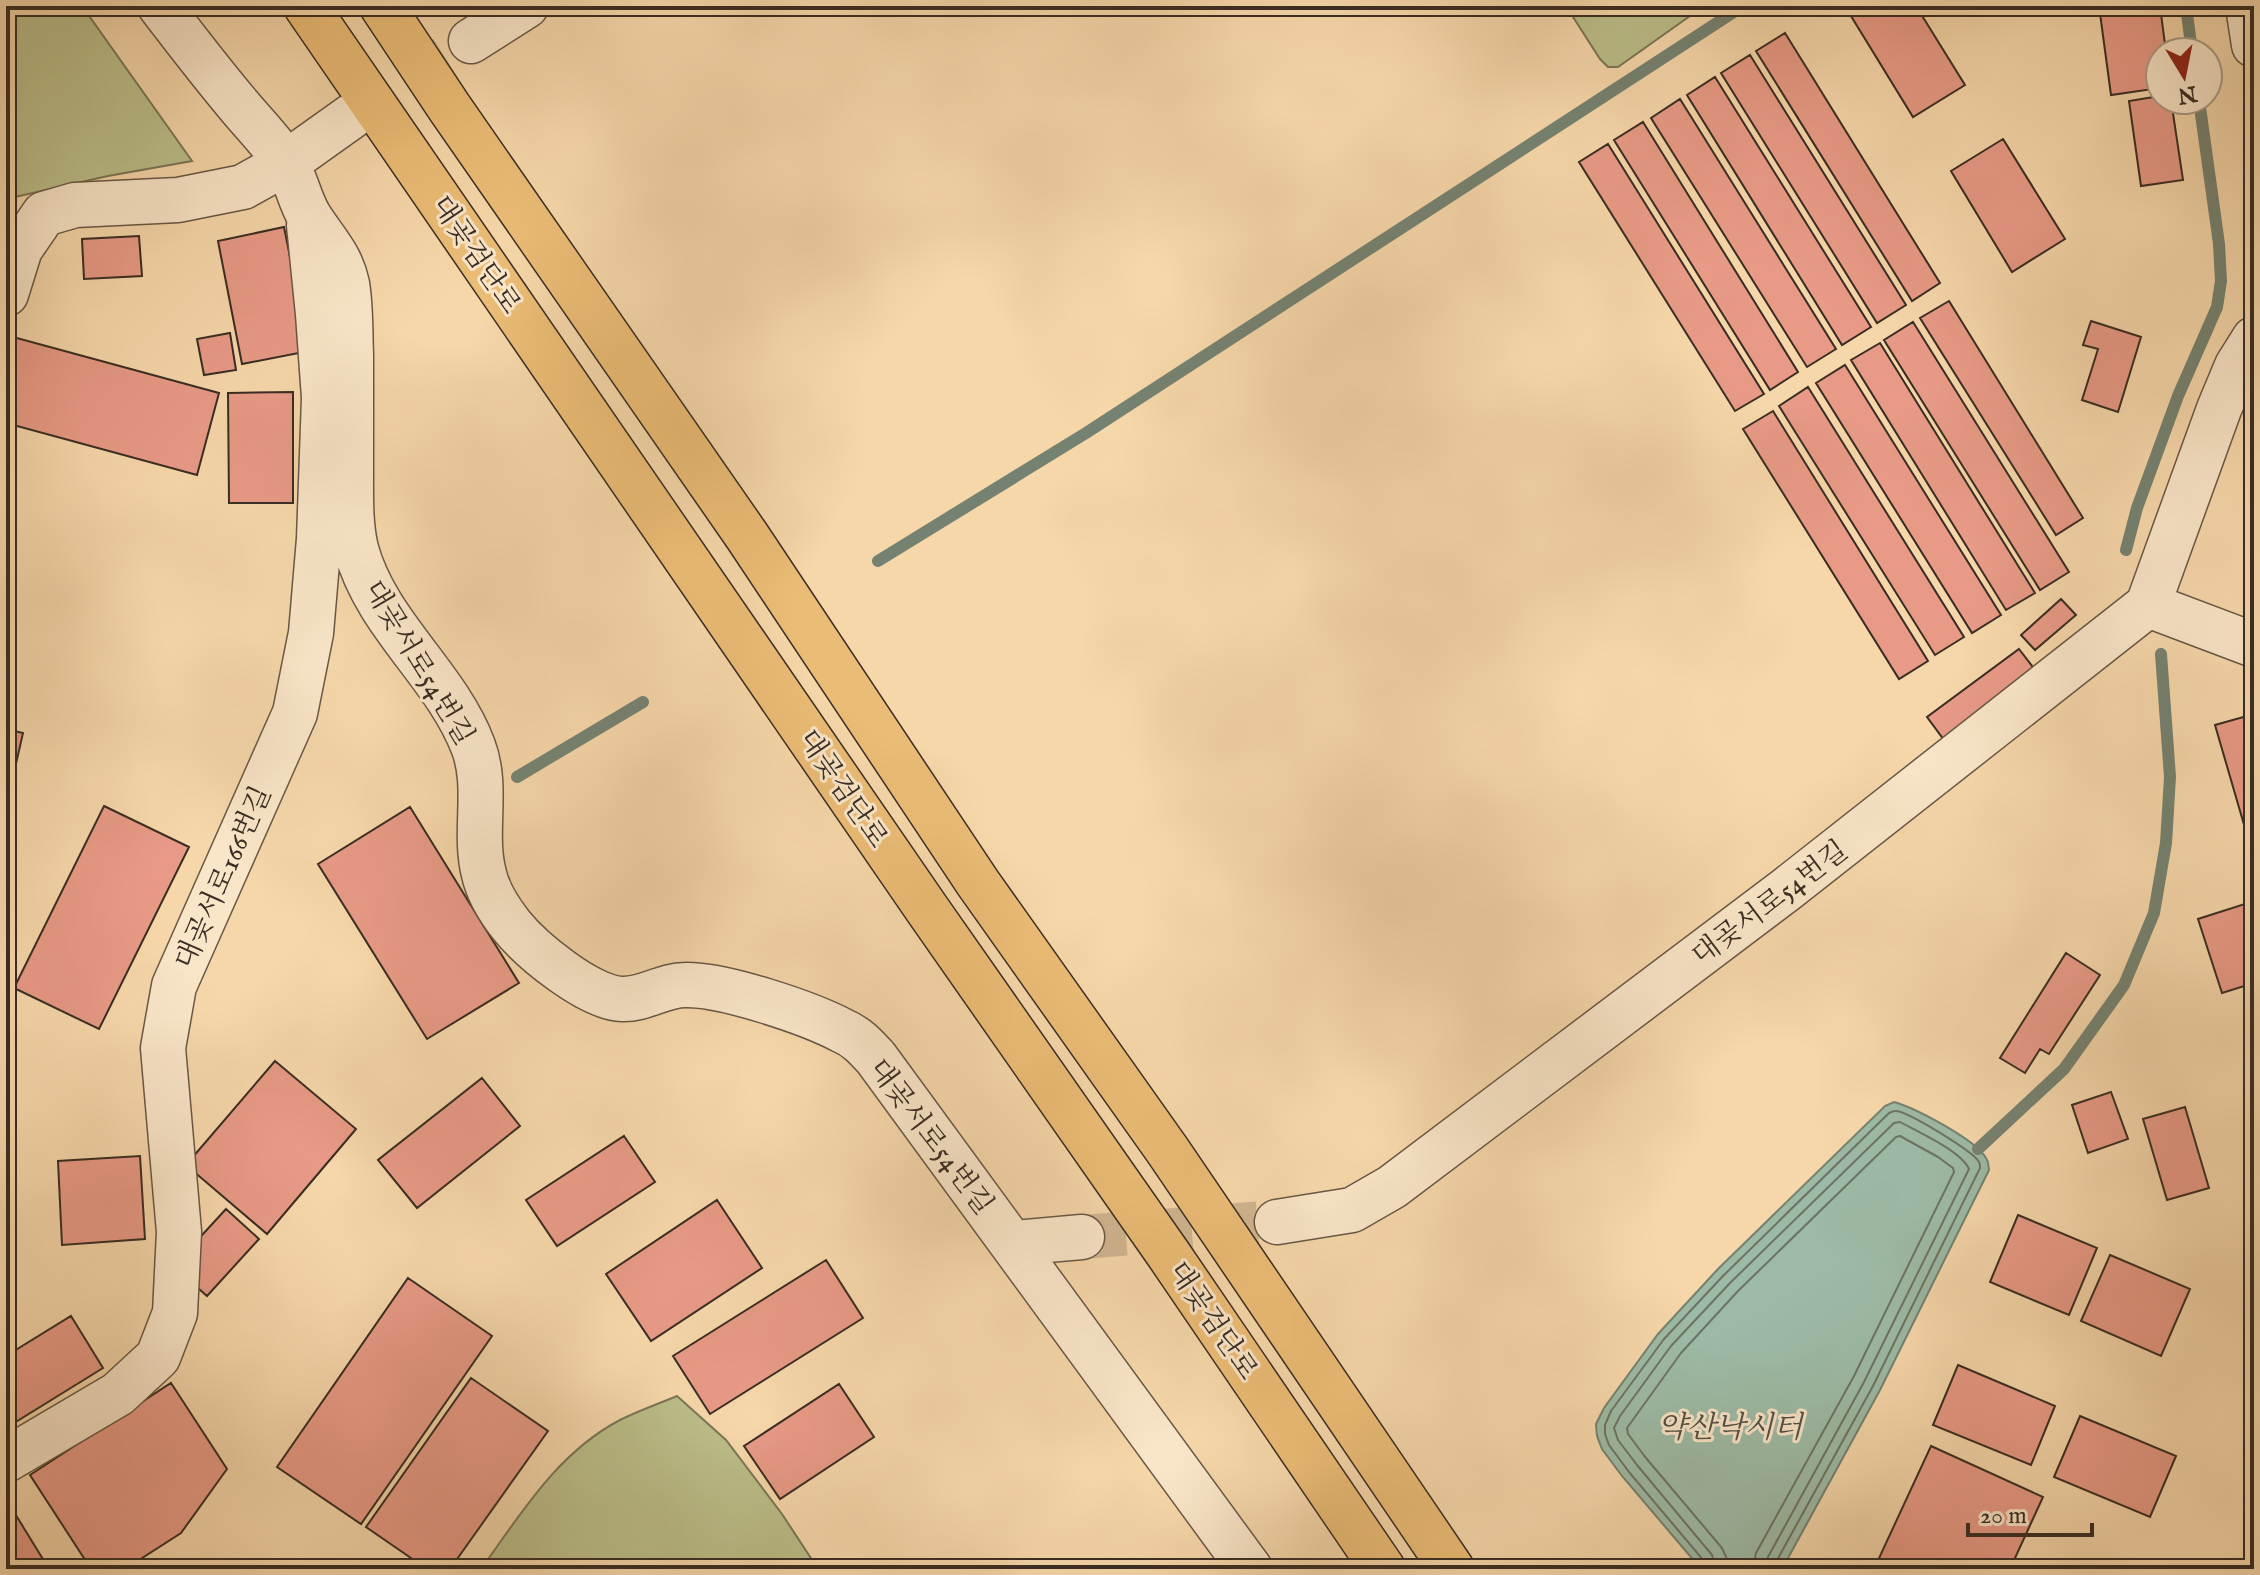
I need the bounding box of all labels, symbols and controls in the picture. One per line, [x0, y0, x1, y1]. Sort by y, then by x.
north arrow [2144, 36, 2224, 116]
text: N [2175, 78, 2200, 109]
street label: 대곶검단로 [423, 190, 527, 321]
street label: 대곶서로54번길 [355, 575, 481, 752]
street label: 대곶검단로 [790, 724, 894, 855]
street label: 대곶서로166번길 [168, 781, 280, 975]
street label: 대곶서로54번길 [1686, 834, 1855, 974]
street label: 대곶서로54번길 [860, 1053, 1000, 1222]
street label: 대곶검단로 [1160, 1256, 1264, 1387]
water label: 약산낙시터 [1658, 1410, 1804, 1448]
scale bar [1968, 1487, 2092, 1537]
text: 20 m [1980, 1501, 2027, 1532]

